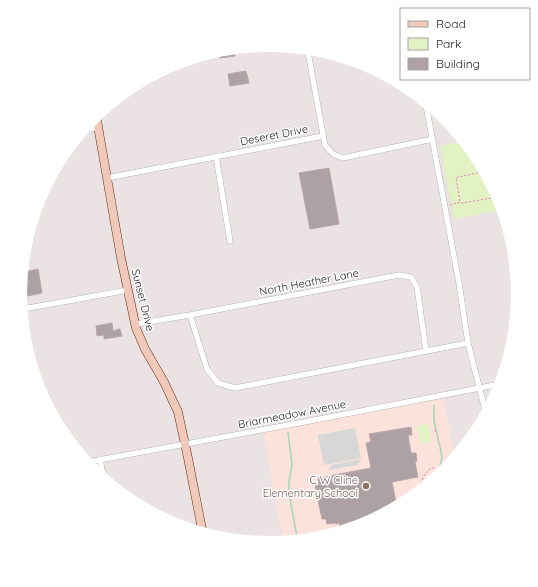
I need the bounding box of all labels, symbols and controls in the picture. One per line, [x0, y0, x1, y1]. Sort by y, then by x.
legend [400, 8, 530, 80]
text: Road [436, 16, 466, 31]
text: Park [436, 36, 461, 51]
text: Building [436, 56, 480, 71]
street label: Deseret Drive [239, 122, 309, 148]
street label: North Heather Lane [258, 265, 360, 299]
street label: Sunset Drive [129, 268, 157, 332]
street label: Briarmeadow Avenue [237, 397, 347, 431]
place label: C W Cline Elementary School [263, 473, 358, 500]
marker: C W Cline Elementary School [361, 481, 371, 491]

